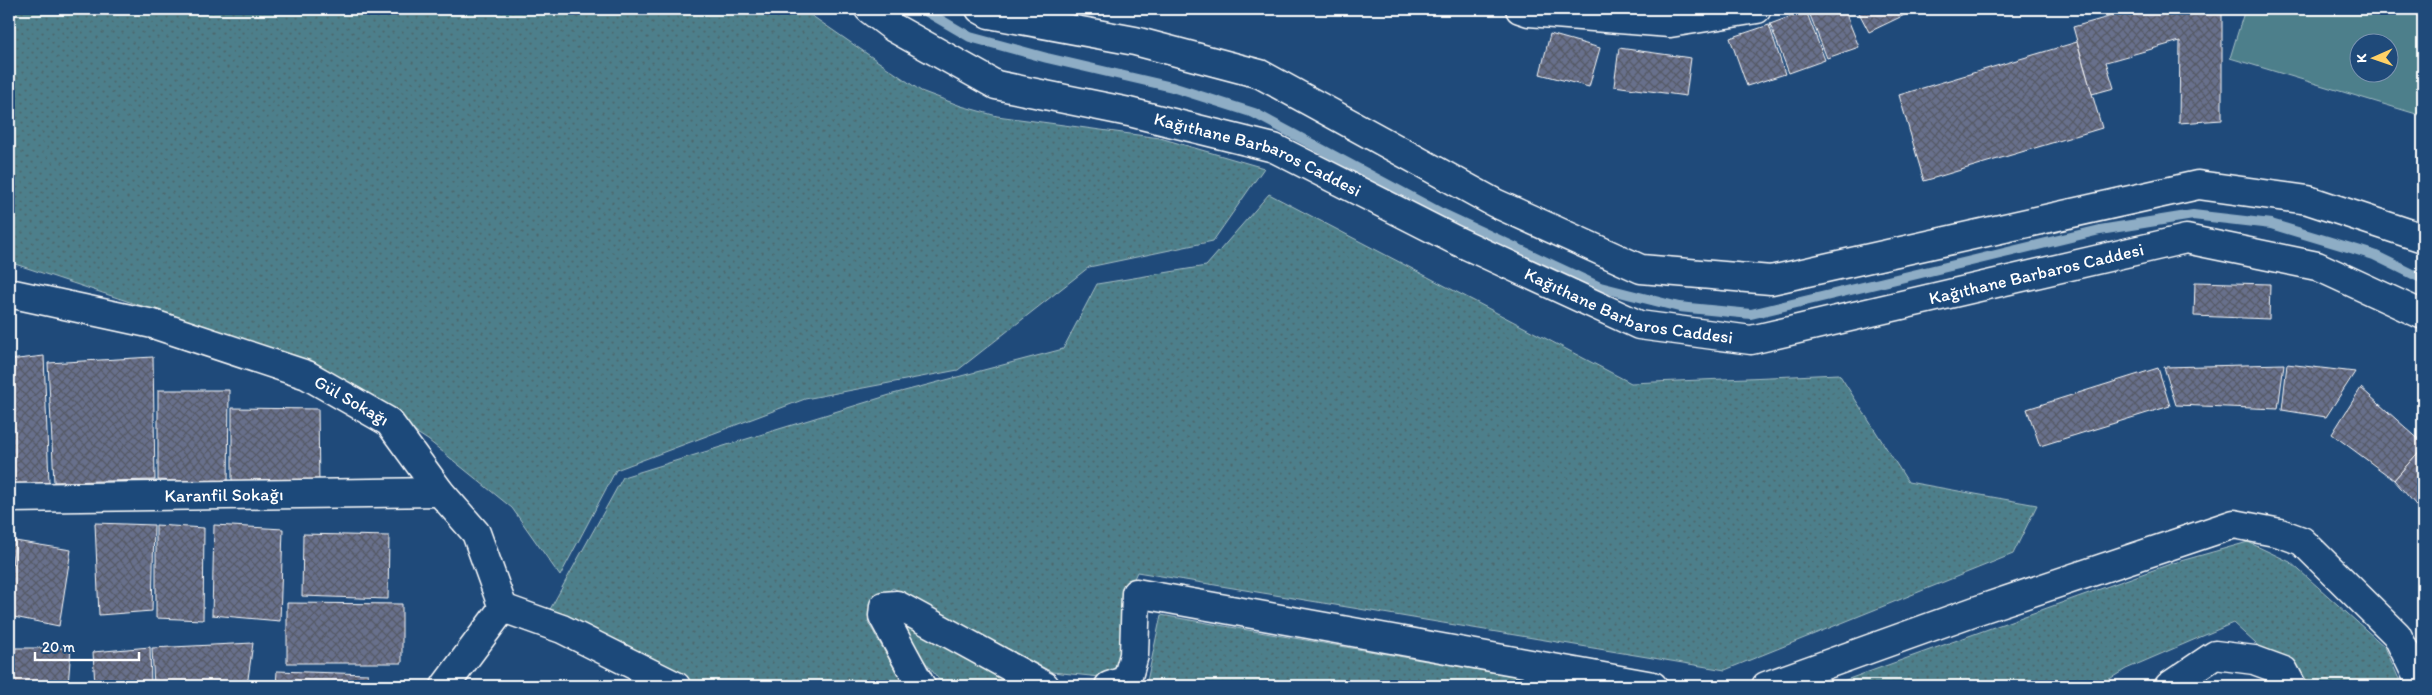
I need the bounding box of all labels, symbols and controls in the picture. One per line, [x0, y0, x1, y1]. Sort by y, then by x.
north arrow [2350, 32, 2400, 82]
text: K [2353, 53, 2370, 63]
street label: Kağıthane Barbaros Caddesi [1152, 108, 1365, 202]
street label: Kağıthane Barbaros Caddesi [1927, 238, 2146, 309]
street label: Kağıthane Barbaros Caddesi [1521, 263, 1734, 348]
street label: Gül Sokağı [310, 370, 393, 431]
street label: Karanfil Sokağı [164, 483, 284, 507]
scale bar [35, 630, 139, 662]
text: 20 m [42, 638, 76, 656]

